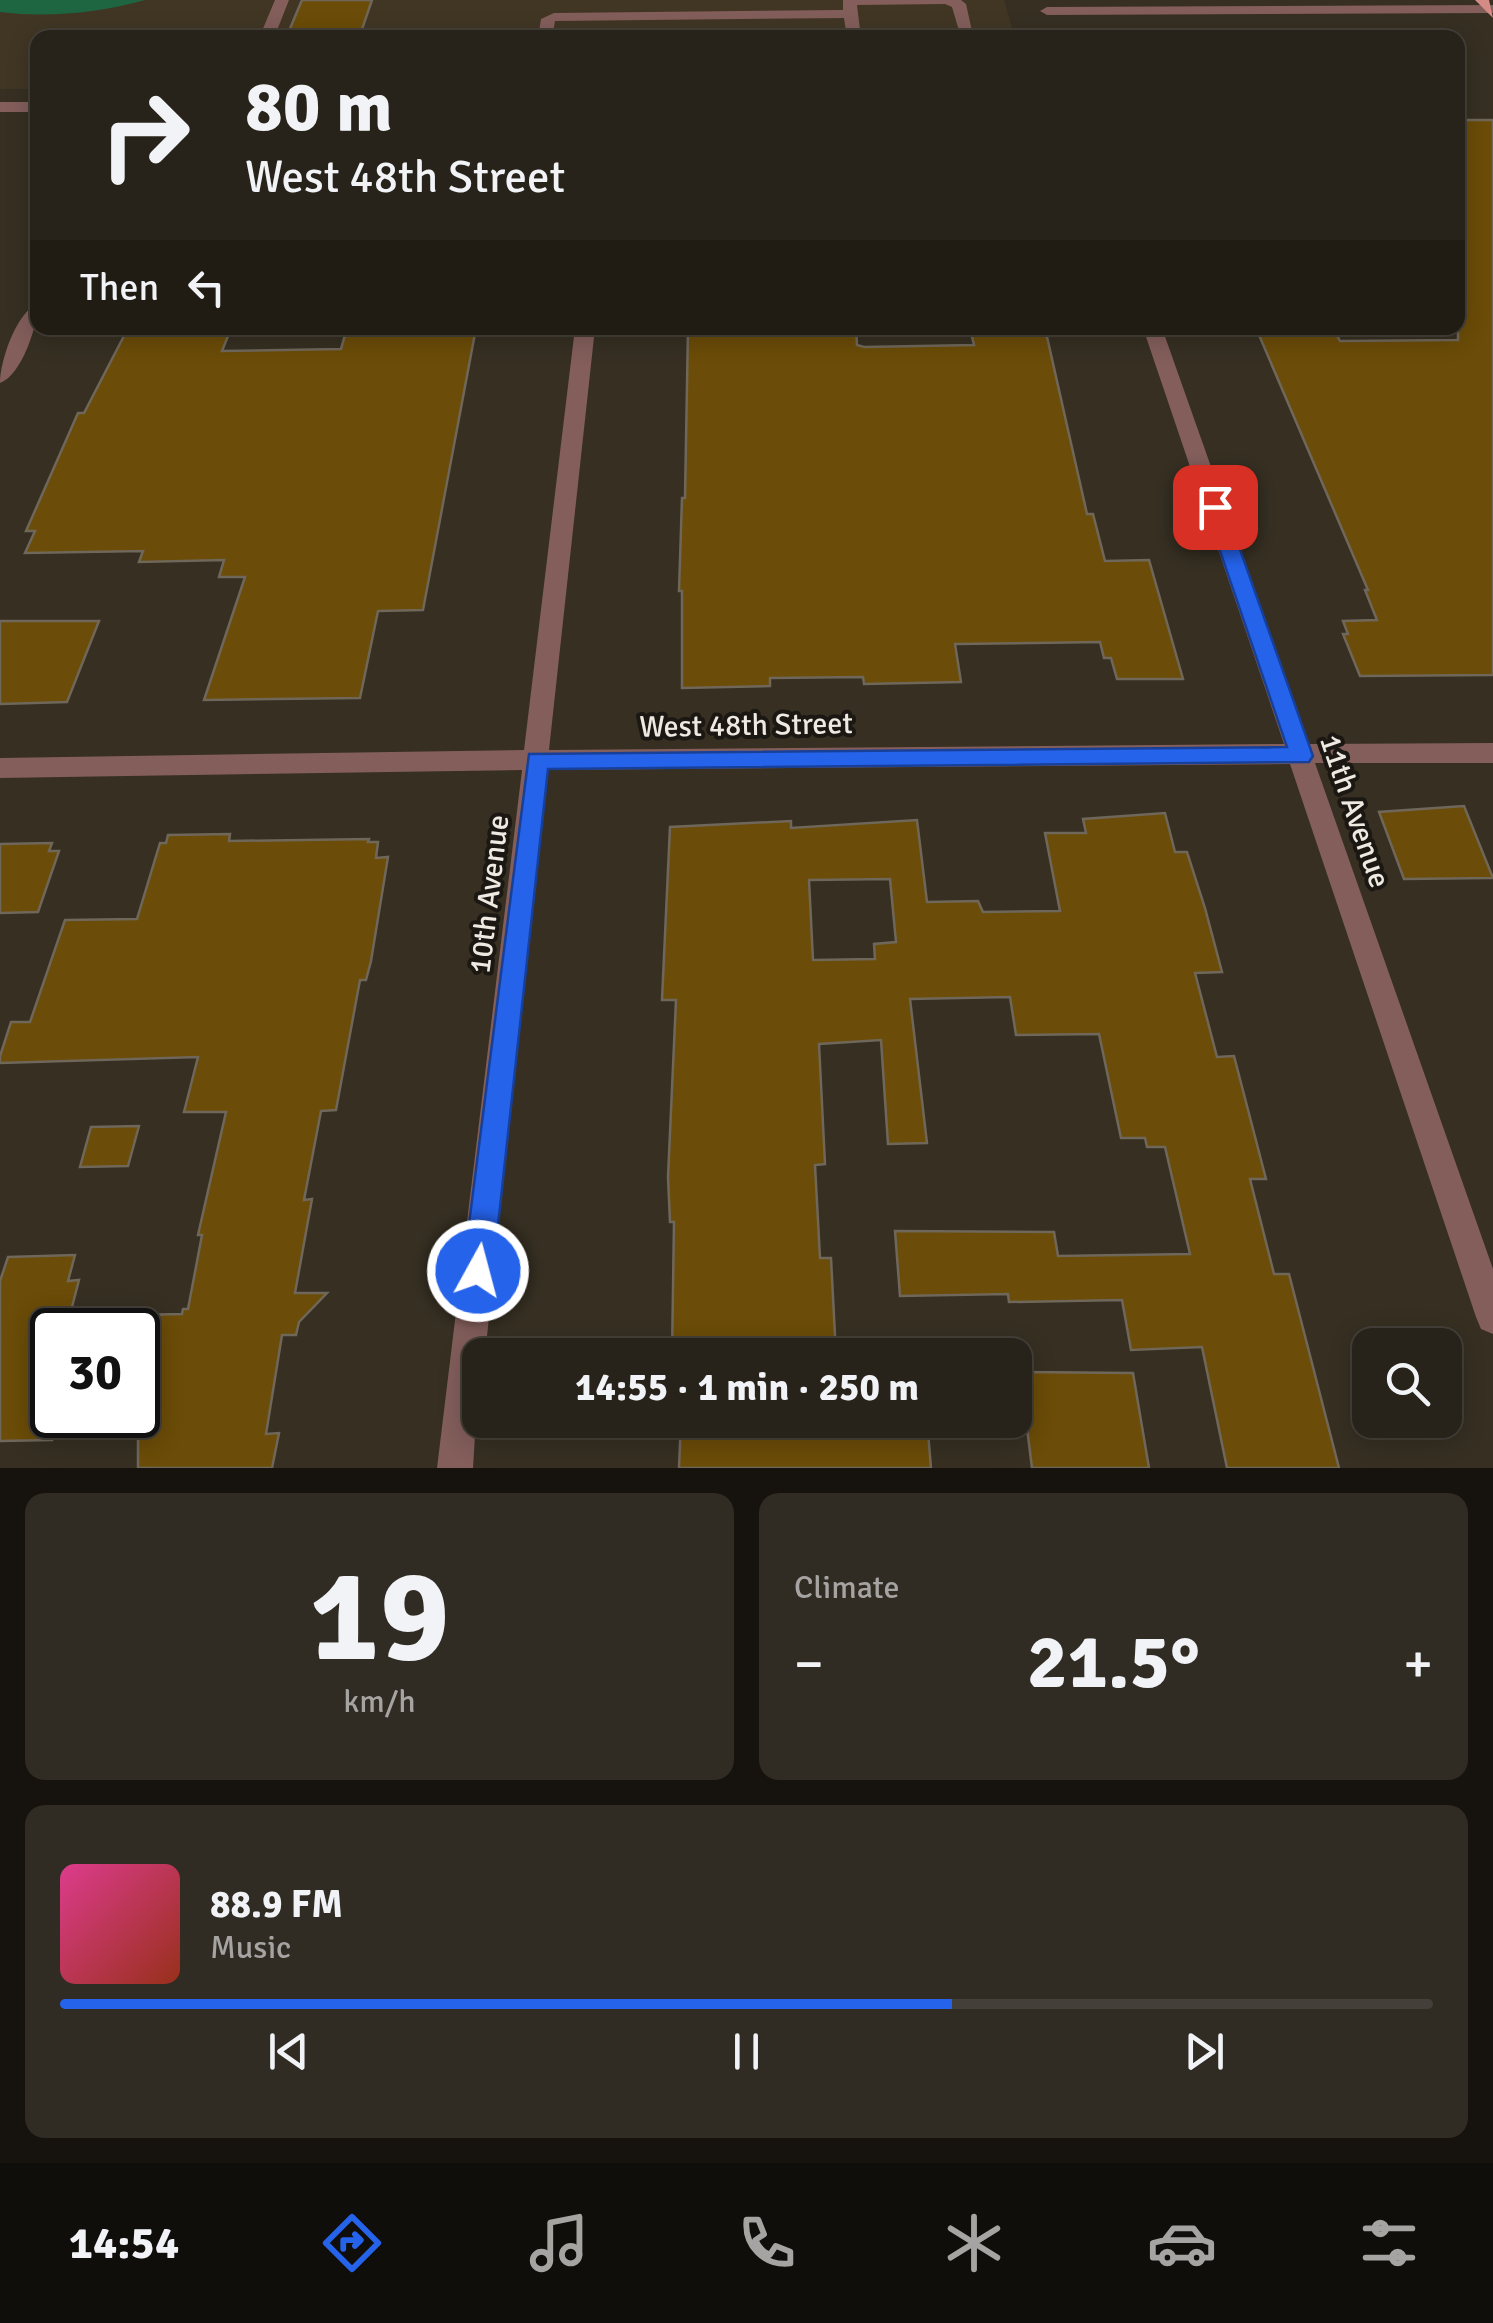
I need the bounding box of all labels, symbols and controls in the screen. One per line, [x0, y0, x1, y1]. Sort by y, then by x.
text: 80 m [245, 64, 393, 150]
icon: right [80, 70, 210, 200]
text: West 48th Street [245, 150, 565, 205]
icon: left [179, 260, 234, 315]
text: Then [80, 264, 159, 311]
pin [1173, 465, 1258, 550]
icon: arrive [1188, 480, 1243, 535]
street label: West 48th Street [639, 705, 853, 746]
street label: 11th Avenue [1311, 730, 1398, 893]
street label: 10th Avenue [461, 813, 518, 976]
position arrow [426, 1219, 530, 1323]
speed limit sign: 30 [30, 1308, 160, 1438]
map controls [1352, 1328, 1462, 1438]
button: search [1352, 1328, 1462, 1438]
text: 14:55 · 1 min · 250 m [575, 1364, 919, 1411]
text: 19 [309, 1537, 450, 1697]
text: Climate [794, 1568, 900, 1607]
text: 21.5° [1027, 1616, 1200, 1709]
text: − [794, 1630, 824, 1698]
text: + [1403, 1630, 1433, 1698]
text: km/h [343, 1682, 416, 1721]
text: 88.9 FM [210, 1881, 343, 1928]
text: Music [210, 1928, 291, 1967]
icon: previous [261, 2024, 316, 2079]
icon: pause [719, 2024, 774, 2079]
icon: next [1177, 2024, 1232, 2079]
icon: directions [317, 2208, 387, 2278]
icon: music [524, 2208, 594, 2278]
icon: phone [732, 2208, 802, 2278]
icon: climate [939, 2208, 1009, 2278]
icon: car [1147, 2208, 1217, 2278]
icon: filters [1354, 2208, 1424, 2278]
text: 14:54 [69, 2216, 179, 2271]

